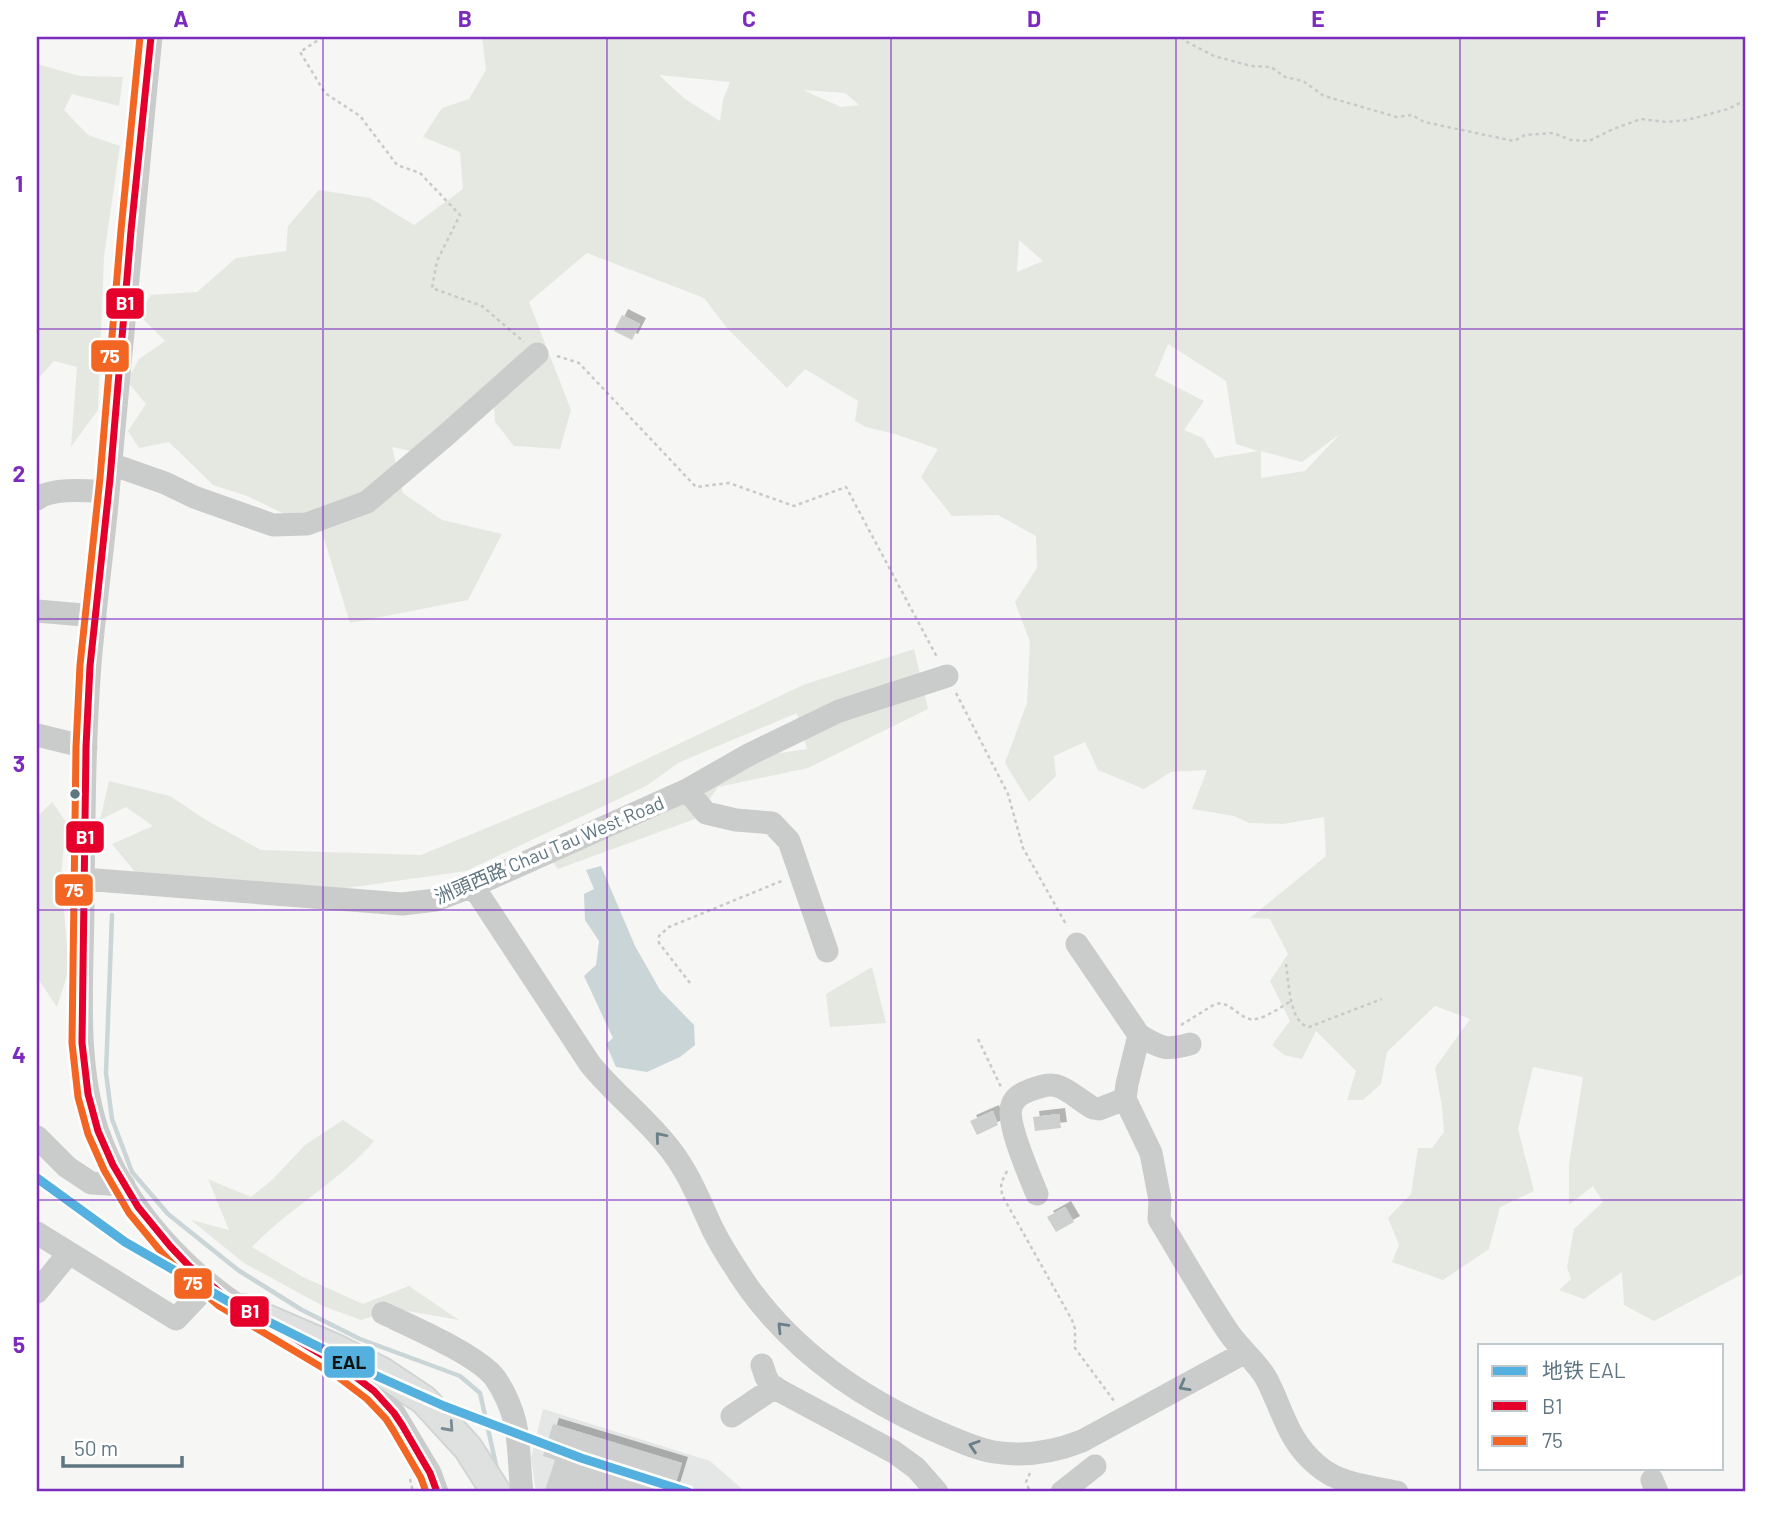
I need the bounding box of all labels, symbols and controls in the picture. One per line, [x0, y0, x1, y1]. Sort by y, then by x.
text: A [173, 4, 189, 32]
text: B [458, 4, 472, 32]
text: C [742, 4, 756, 32]
text: D [1027, 4, 1041, 32]
text: E [1311, 4, 1325, 32]
text: F [1596, 4, 1609, 32]
text: 1 [15, 169, 23, 197]
line badge: B1 [105, 287, 145, 320]
text: B1 [116, 291, 134, 314]
line badge: 75 [90, 339, 130, 373]
text: 75 [100, 344, 120, 367]
text: 2 [13, 459, 25, 487]
text: 3 [13, 749, 25, 777]
unlabelled marker [68, 787, 82, 801]
street label: 洲頭西路 Chau Tau West Road [431, 790, 667, 908]
line badge: B1 [65, 820, 105, 854]
text: B1 [76, 825, 94, 848]
line badge: 75 [54, 873, 94, 907]
text: 75 [64, 878, 84, 901]
text: 4 [12, 1040, 26, 1068]
one-way arrow [656, 1132, 669, 1144]
line badge: 75 [173, 1267, 213, 1300]
text: 75 [183, 1271, 203, 1294]
line badge: B1 [229, 1295, 270, 1328]
text: B1 [241, 1299, 259, 1322]
one-way arrow [778, 1322, 791, 1335]
text: 5 [13, 1330, 25, 1358]
legend [1478, 1344, 1724, 1470]
line badge: EAL [323, 1345, 376, 1379]
text: EAL [332, 1350, 366, 1373]
text: 地铁 EAL [1542, 1357, 1626, 1382]
one-way arrow [1179, 1378, 1192, 1391]
text: B1 [1542, 1393, 1563, 1418]
one-way arrow [441, 1418, 453, 1431]
scale bar [63, 1424, 182, 1468]
text: 75 [1542, 1427, 1563, 1452]
text: 50 m [74, 1435, 118, 1460]
one-way arrow [968, 1440, 980, 1454]

